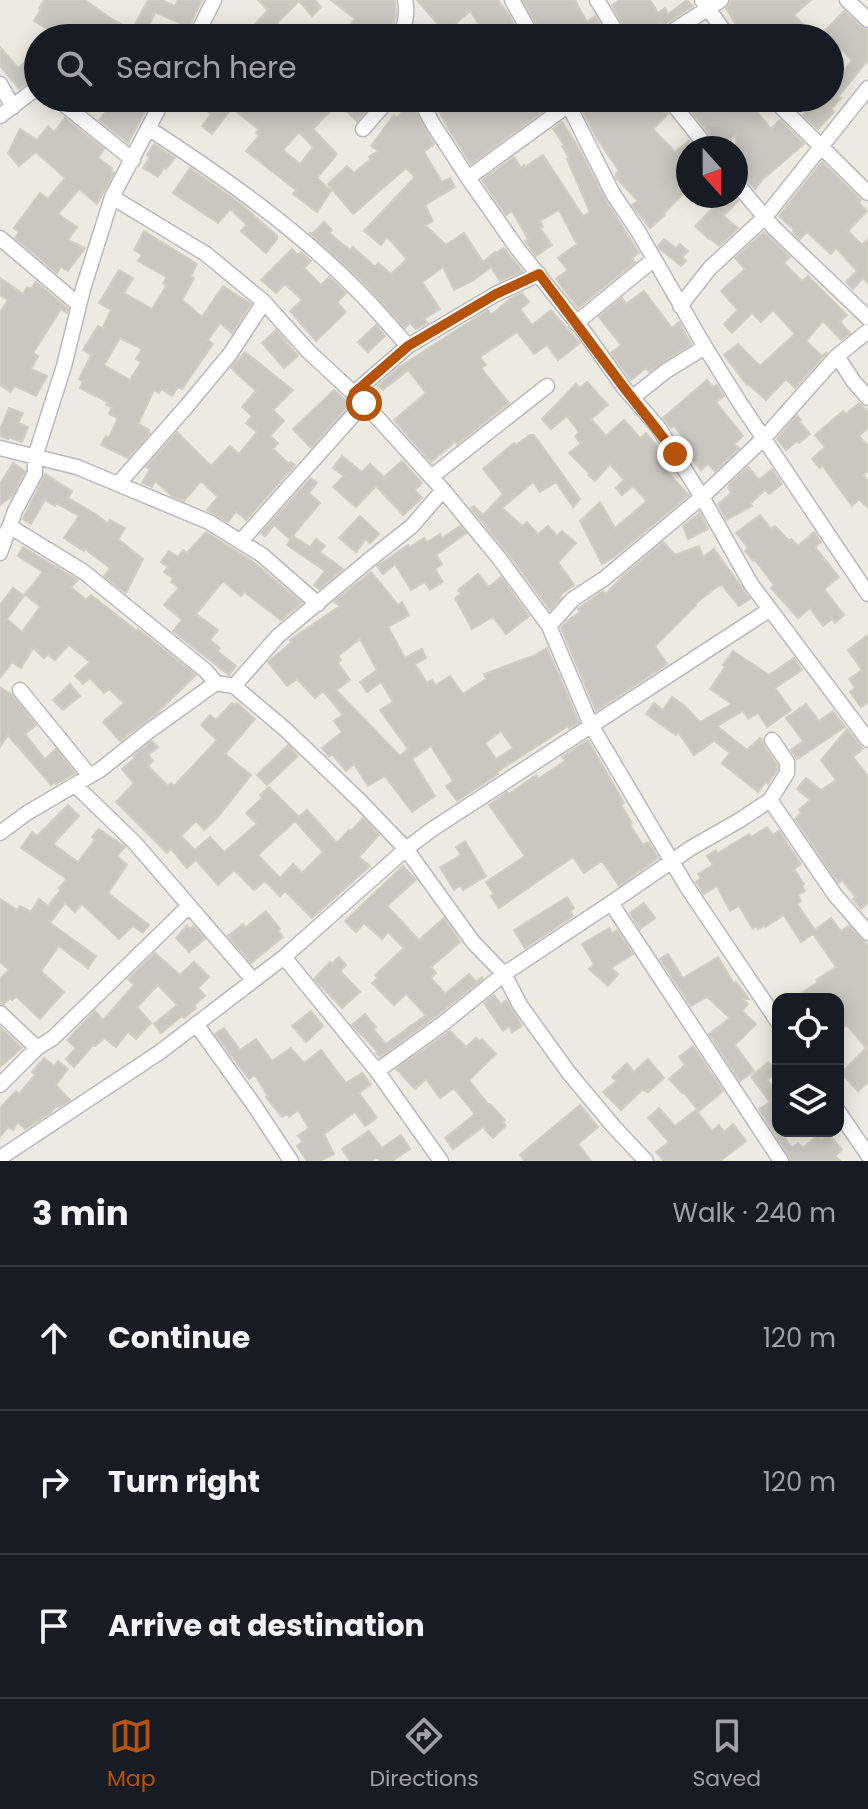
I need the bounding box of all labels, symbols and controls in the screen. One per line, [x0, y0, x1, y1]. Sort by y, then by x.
search box [24, 24, 844, 112]
icon: search [52, 46, 96, 90]
text: Search here [116, 46, 297, 89]
north arrow [676, 136, 748, 208]
route start [346, 385, 382, 421]
route end [657, 436, 693, 472]
map controls [772, 993, 844, 1137]
button: locate [772, 993, 844, 1065]
button: layers [772, 1065, 844, 1137]
text: 3 min [32, 1189, 129, 1237]
text: Walk · 240 m [673, 1195, 836, 1231]
icon: ahead [32, 1316, 76, 1360]
text: Continue [108, 1316, 250, 1359]
text: 120 m [763, 1320, 836, 1356]
icon: right [32, 1460, 76, 1504]
text: Turn right [108, 1460, 260, 1503]
text: 120 m [763, 1464, 836, 1500]
icon: arrive [32, 1604, 76, 1648]
text: Arrive at destination [108, 1604, 425, 1647]
tab: Map [107, 1714, 156, 1795]
tab: Directions [369, 1714, 479, 1795]
tab: Saved [692, 1714, 761, 1795]

